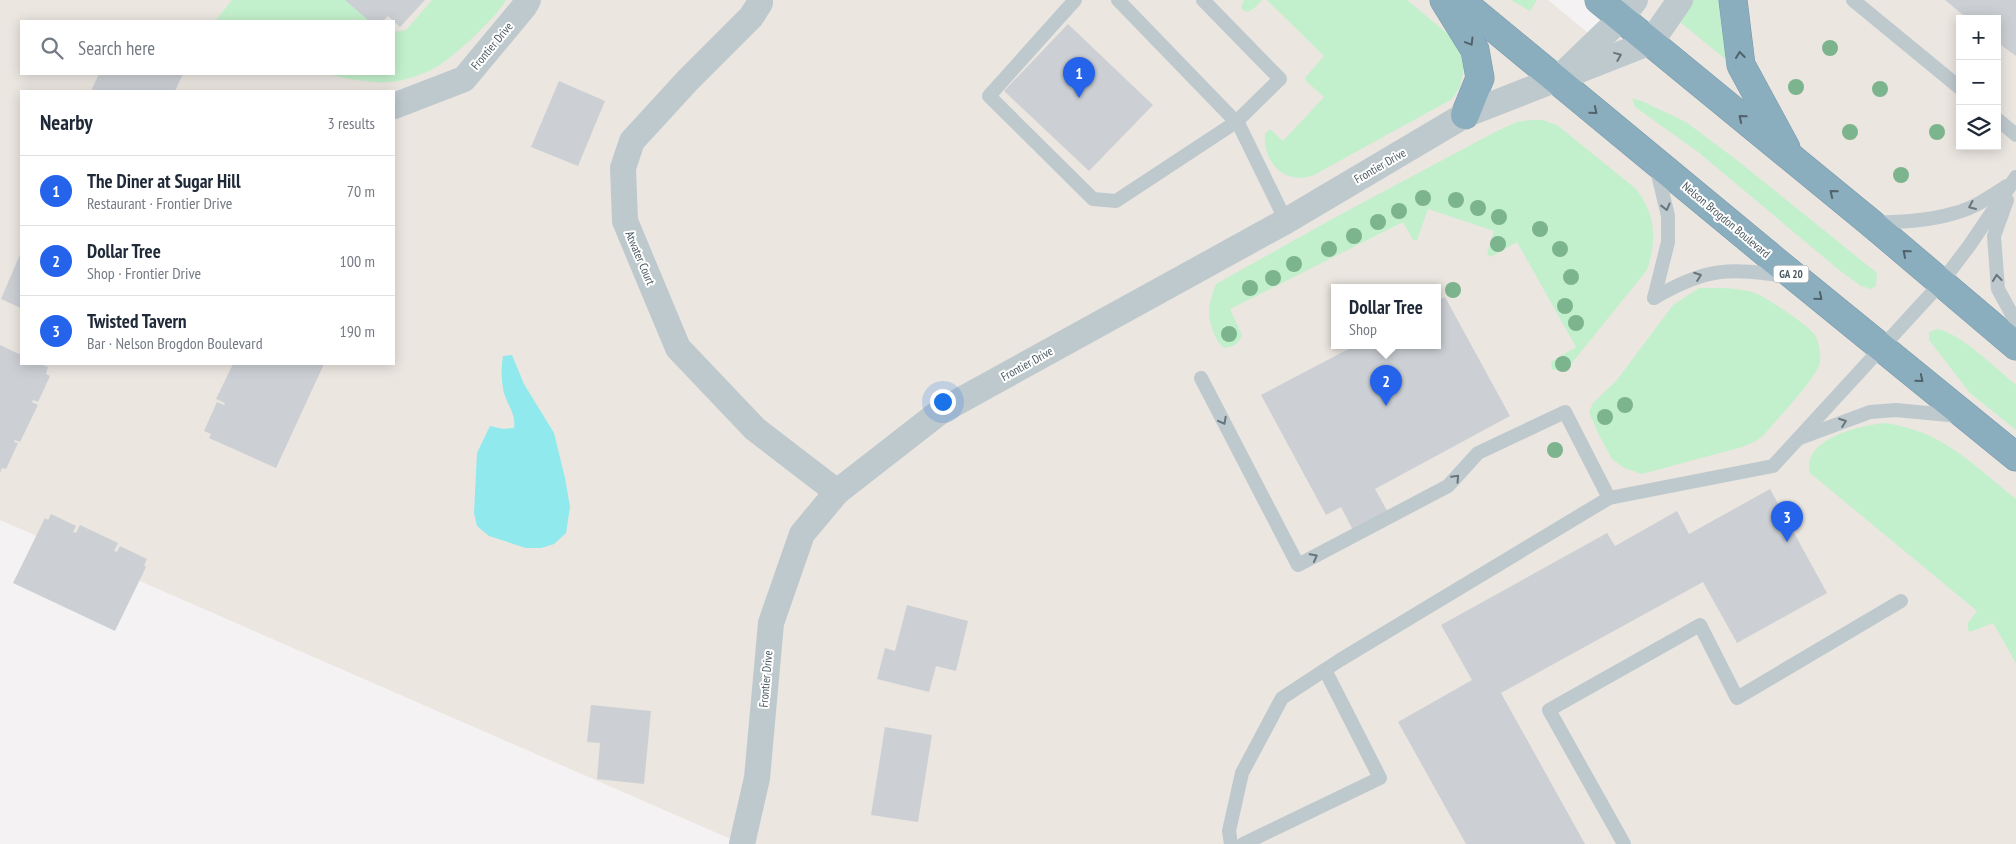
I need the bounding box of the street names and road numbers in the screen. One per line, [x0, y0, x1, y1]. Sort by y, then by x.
street label: Frontier Drive [467, 19, 516, 72]
street label: Frontier Drive [1351, 145, 1408, 186]
street label: Nelson Brogdon Boulevard [1679, 178, 1773, 261]
street label: Atwater Court [622, 229, 659, 288]
road number: GA 20 [1774, 266, 1808, 282]
street label: Frontier Drive [998, 343, 1055, 384]
street label: Frontier Drive [756, 650, 775, 708]

